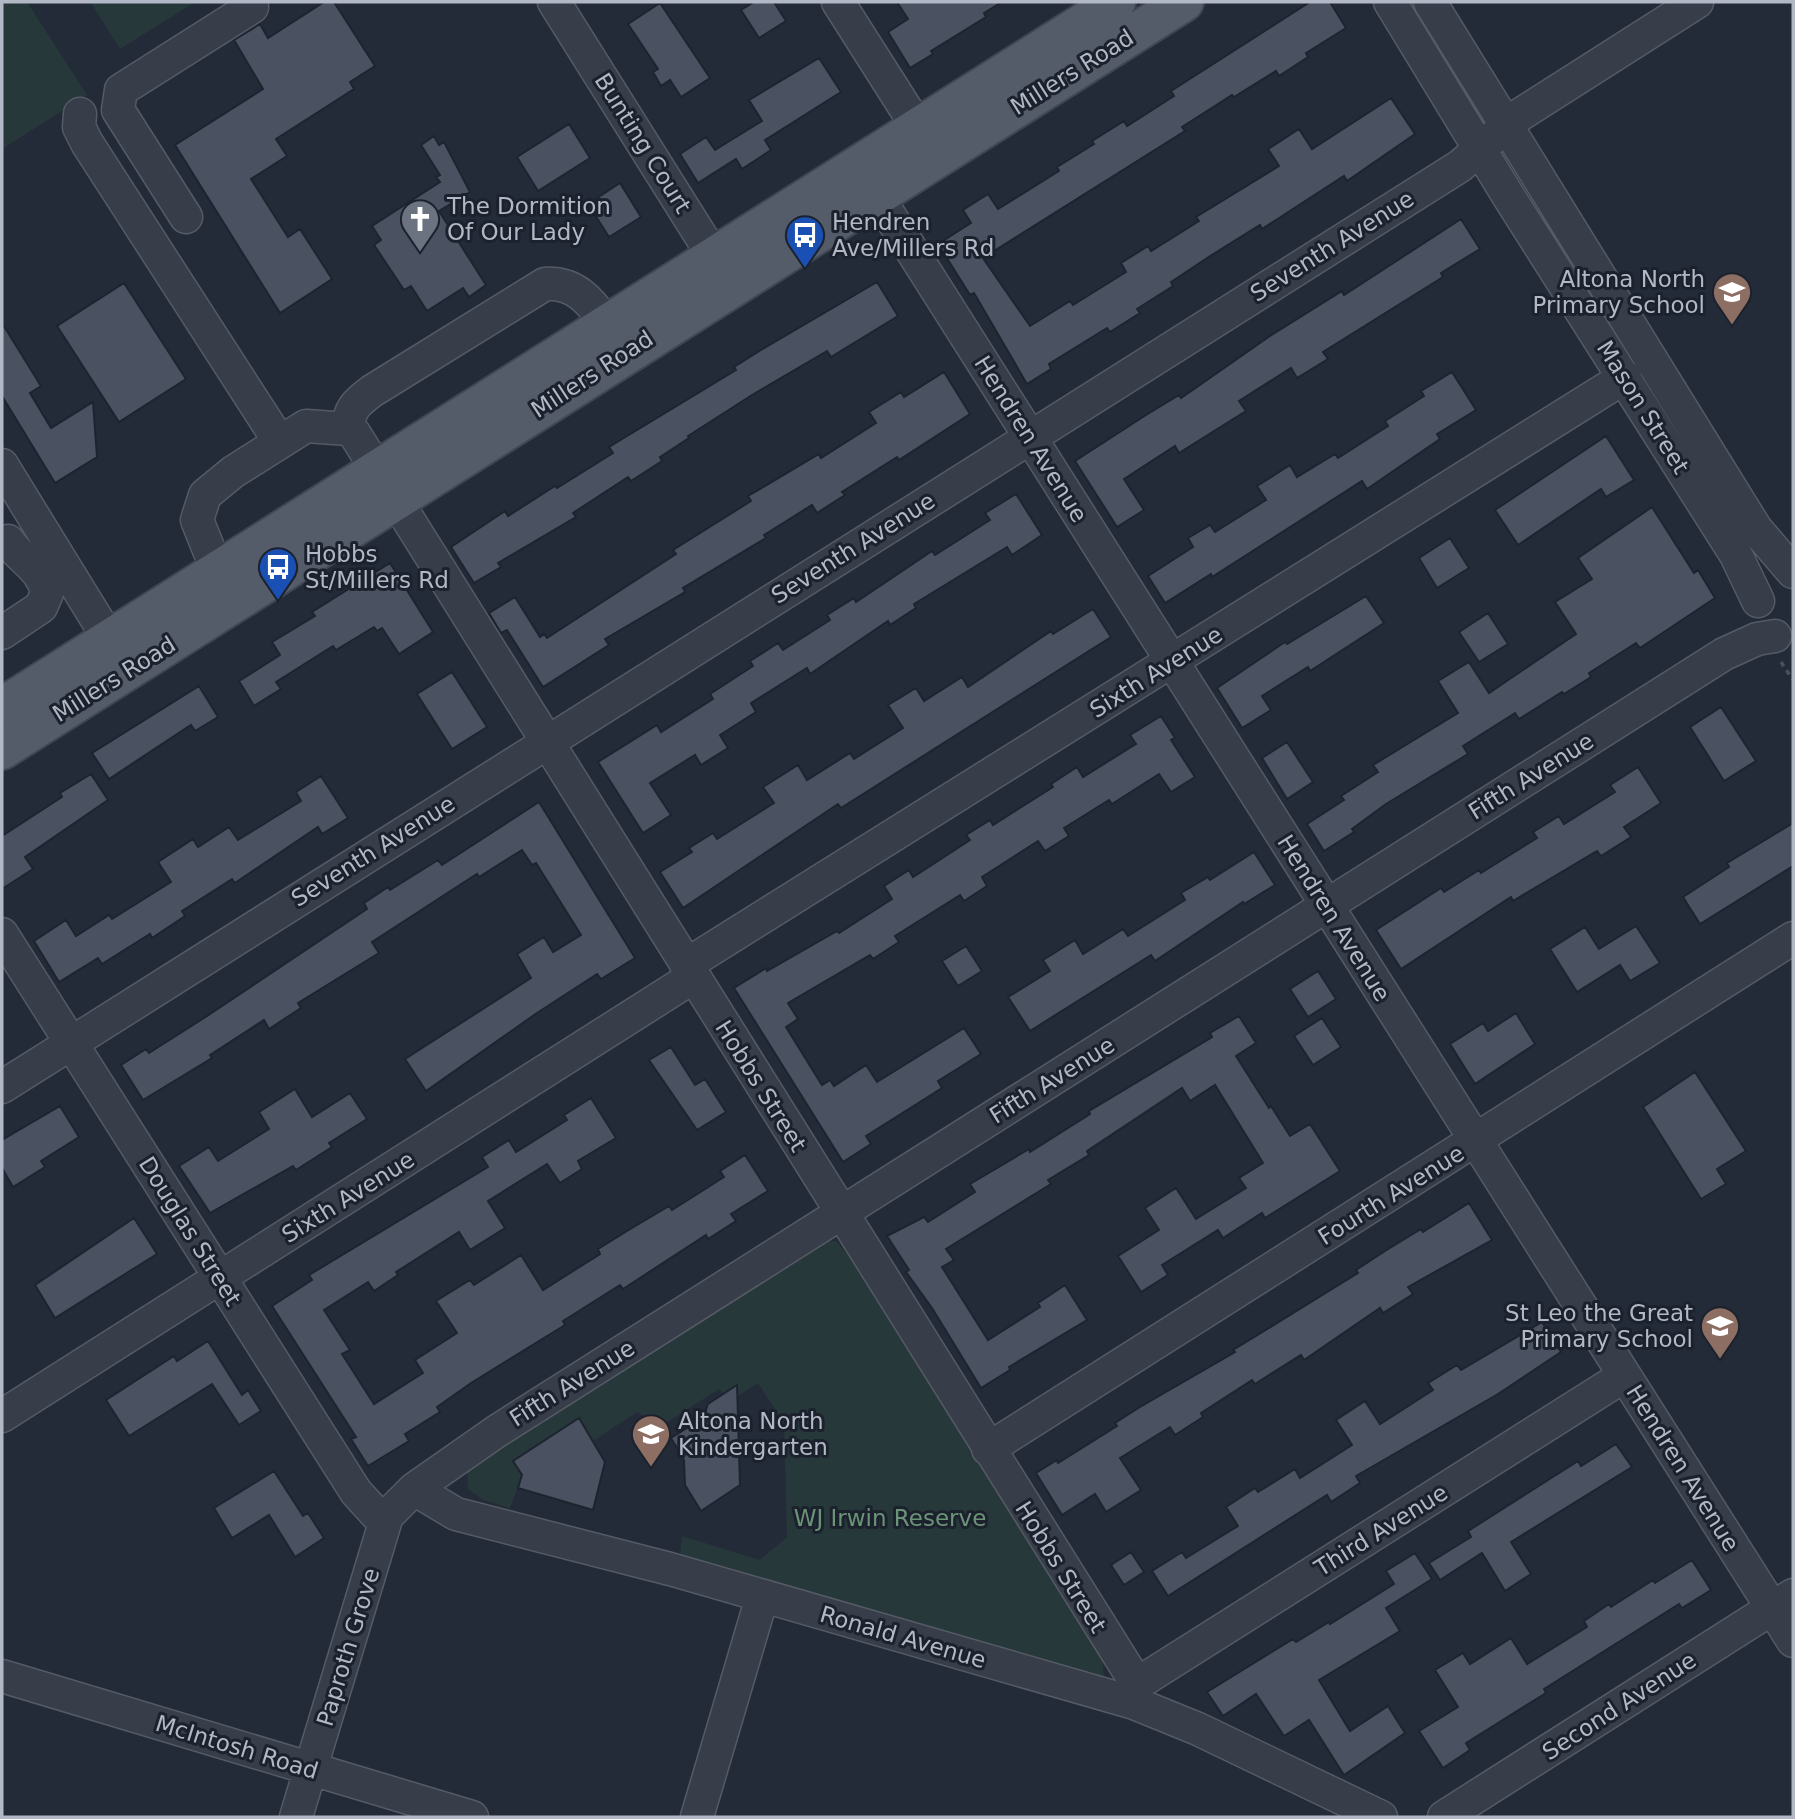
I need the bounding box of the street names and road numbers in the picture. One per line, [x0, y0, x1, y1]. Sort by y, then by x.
street label: Millers Road [1006, 24, 1138, 120]
street label: Bunting Court [590, 68, 696, 218]
street label: Seventh Avenue [1246, 185, 1418, 307]
street label: Millers Road [526, 325, 658, 423]
street label: Mason Street [1592, 336, 1694, 478]
street label: Hendren Avenue [969, 351, 1093, 527]
street label: Seventh Avenue [767, 487, 939, 609]
street label: Sixth Avenue [1085, 621, 1227, 723]
street label: Millers Road [48, 631, 180, 727]
street label: Fifth Avenue [1464, 727, 1598, 825]
street label: Seventh Avenue [287, 790, 459, 912]
street label: Hendren Avenue [1272, 830, 1396, 1006]
street label: Hobbs Street [710, 1016, 812, 1156]
street label: Fifth Avenue [985, 1031, 1119, 1129]
street label: Fourth Avenue [1313, 1140, 1469, 1250]
street label: Sixth Avenue [277, 1146, 419, 1248]
street label: Douglas Street [134, 1152, 246, 1310]
street label: Fifth Avenue [505, 1334, 639, 1432]
street label: Hendren Avenue [1621, 1380, 1745, 1556]
street label: Third Avenue [1309, 1479, 1452, 1582]
street label: Hobbs Street [1010, 1497, 1112, 1637]
street label: Paproth Grove [312, 1565, 384, 1729]
street label: Ronald Avenue [817, 1601, 989, 1673]
street label: Second Avenue [1538, 1647, 1700, 1765]
street label: McIntosh Road [153, 1710, 321, 1784]

